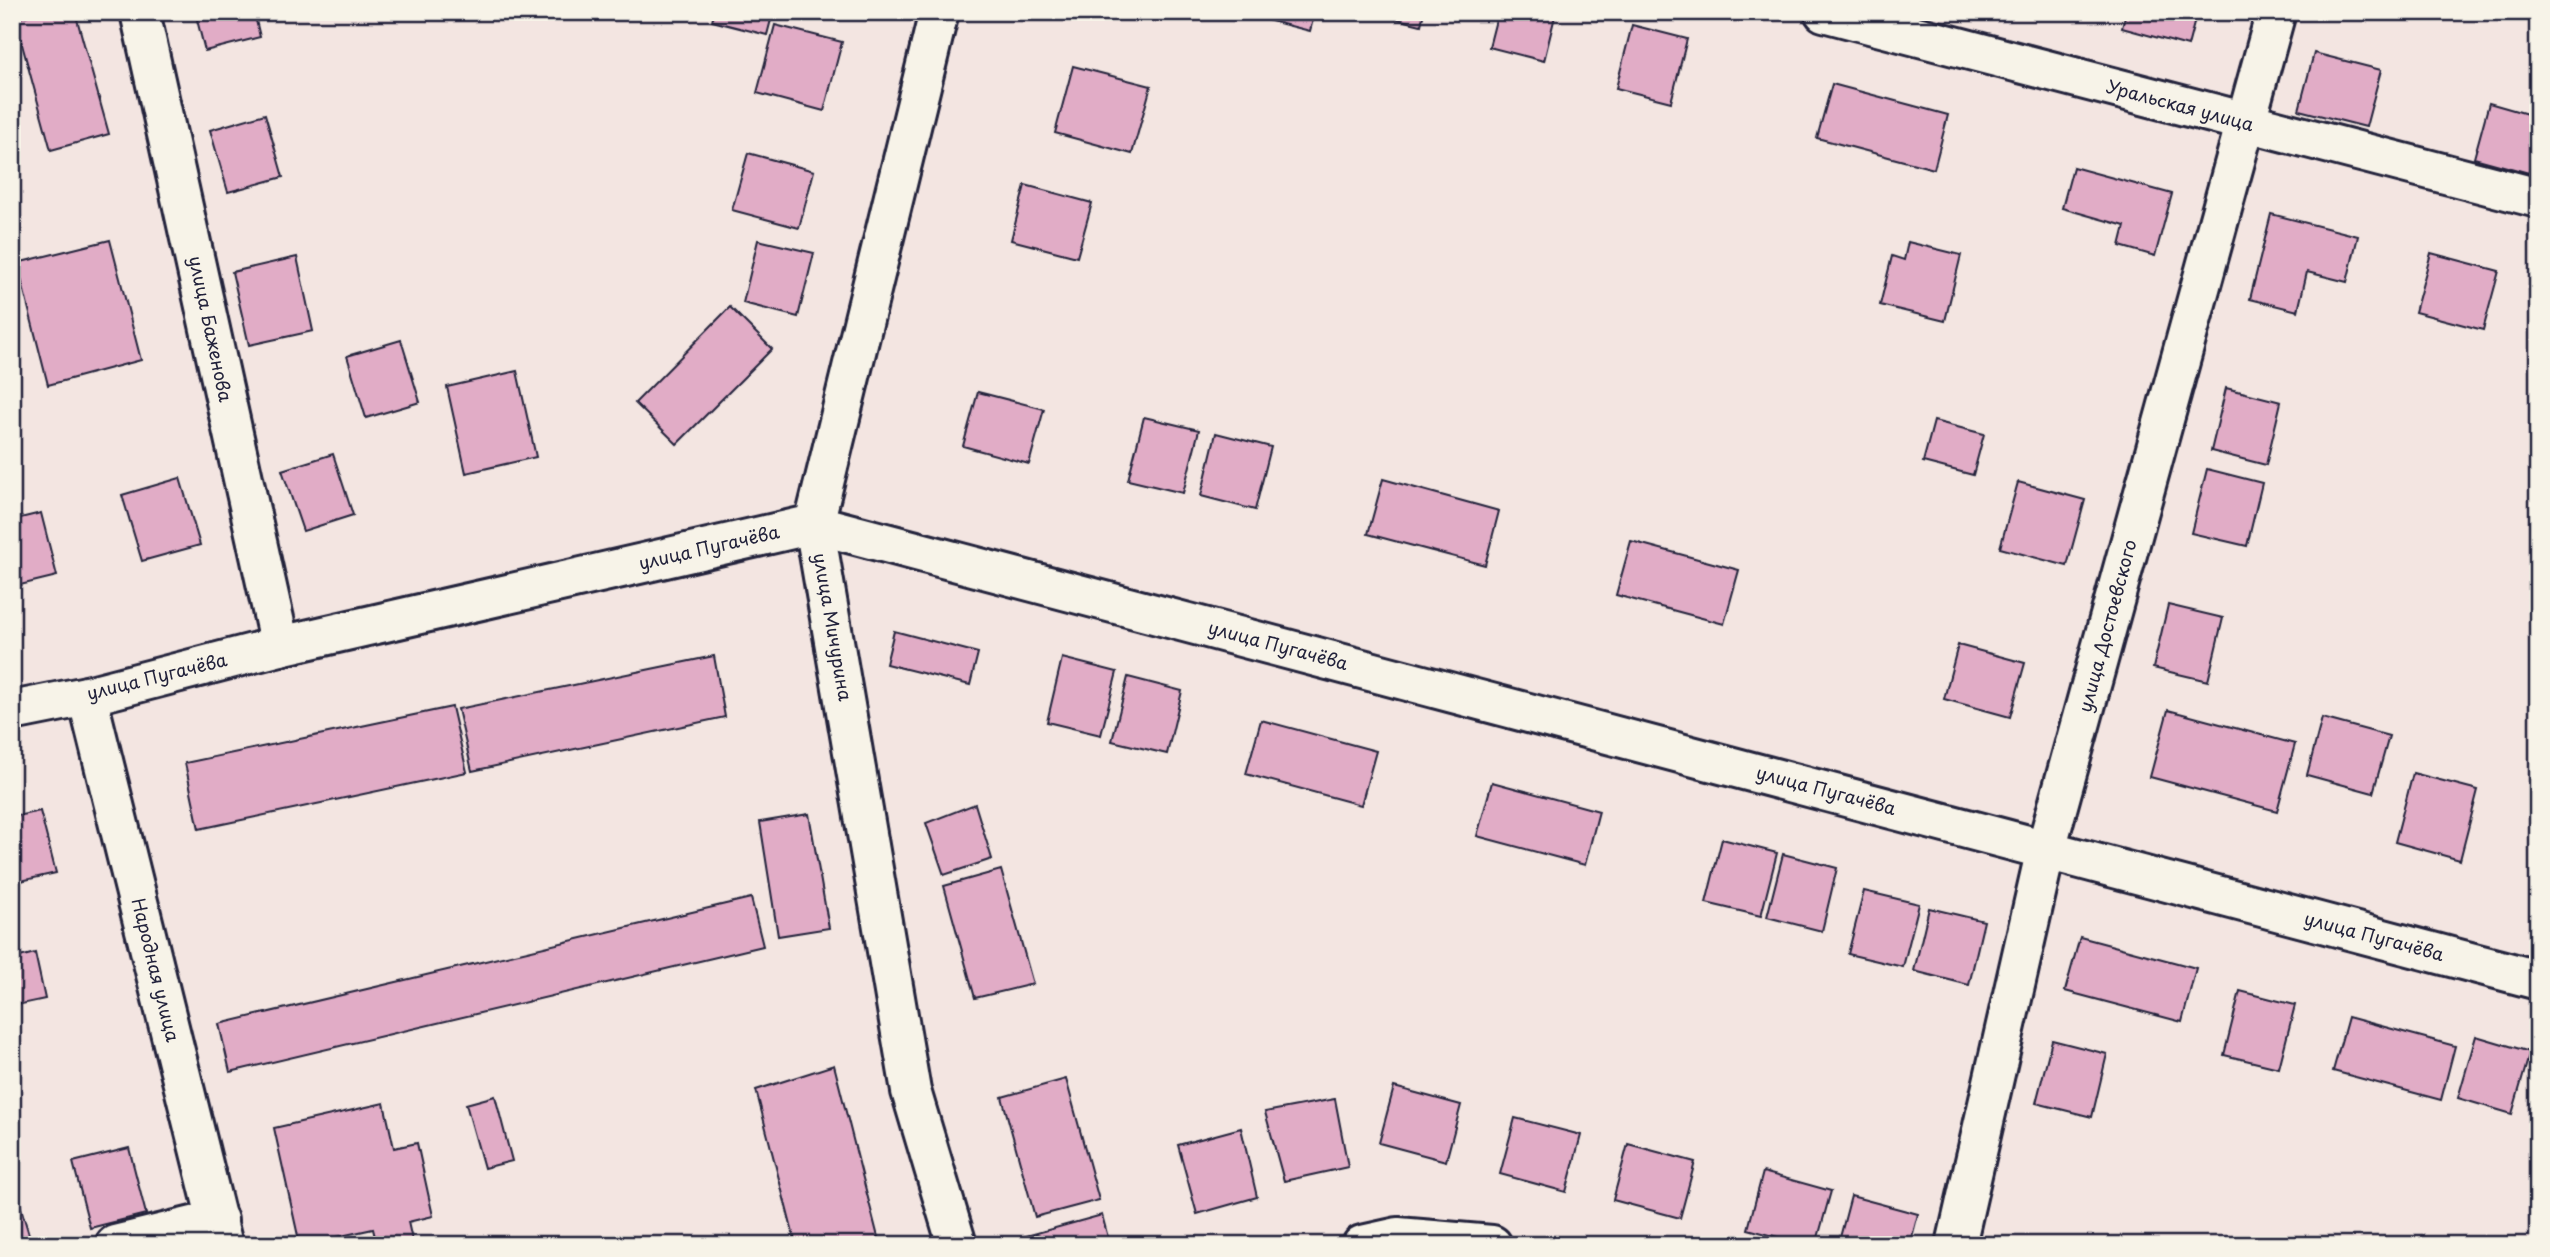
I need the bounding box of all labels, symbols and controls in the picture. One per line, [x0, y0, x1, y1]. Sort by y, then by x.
street label: Уральская улица [2104, 72, 2258, 137]
street label: улица Баженова [183, 253, 240, 405]
street label: улица Пугачёва [636, 517, 782, 576]
street label: улица Достоевского [2070, 536, 2143, 715]
street label: улица Мичурина [807, 551, 860, 704]
street label: улица Пугачёва [1206, 613, 1352, 676]
street label: улица Пугачёва [84, 645, 230, 706]
street label: улица Пугачёва [1754, 758, 1900, 821]
street label: Народная улица [126, 895, 188, 1045]
street label: улица Пугачёва [2302, 904, 2448, 967]

